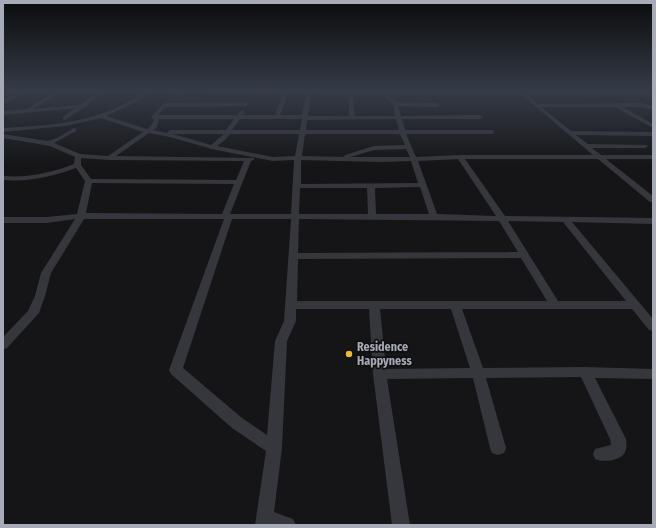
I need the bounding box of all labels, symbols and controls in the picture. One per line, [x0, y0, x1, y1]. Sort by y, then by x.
place label: Residence Happyness [357, 340, 412, 368]
marker: Residence Happyness [344, 349, 354, 359]

